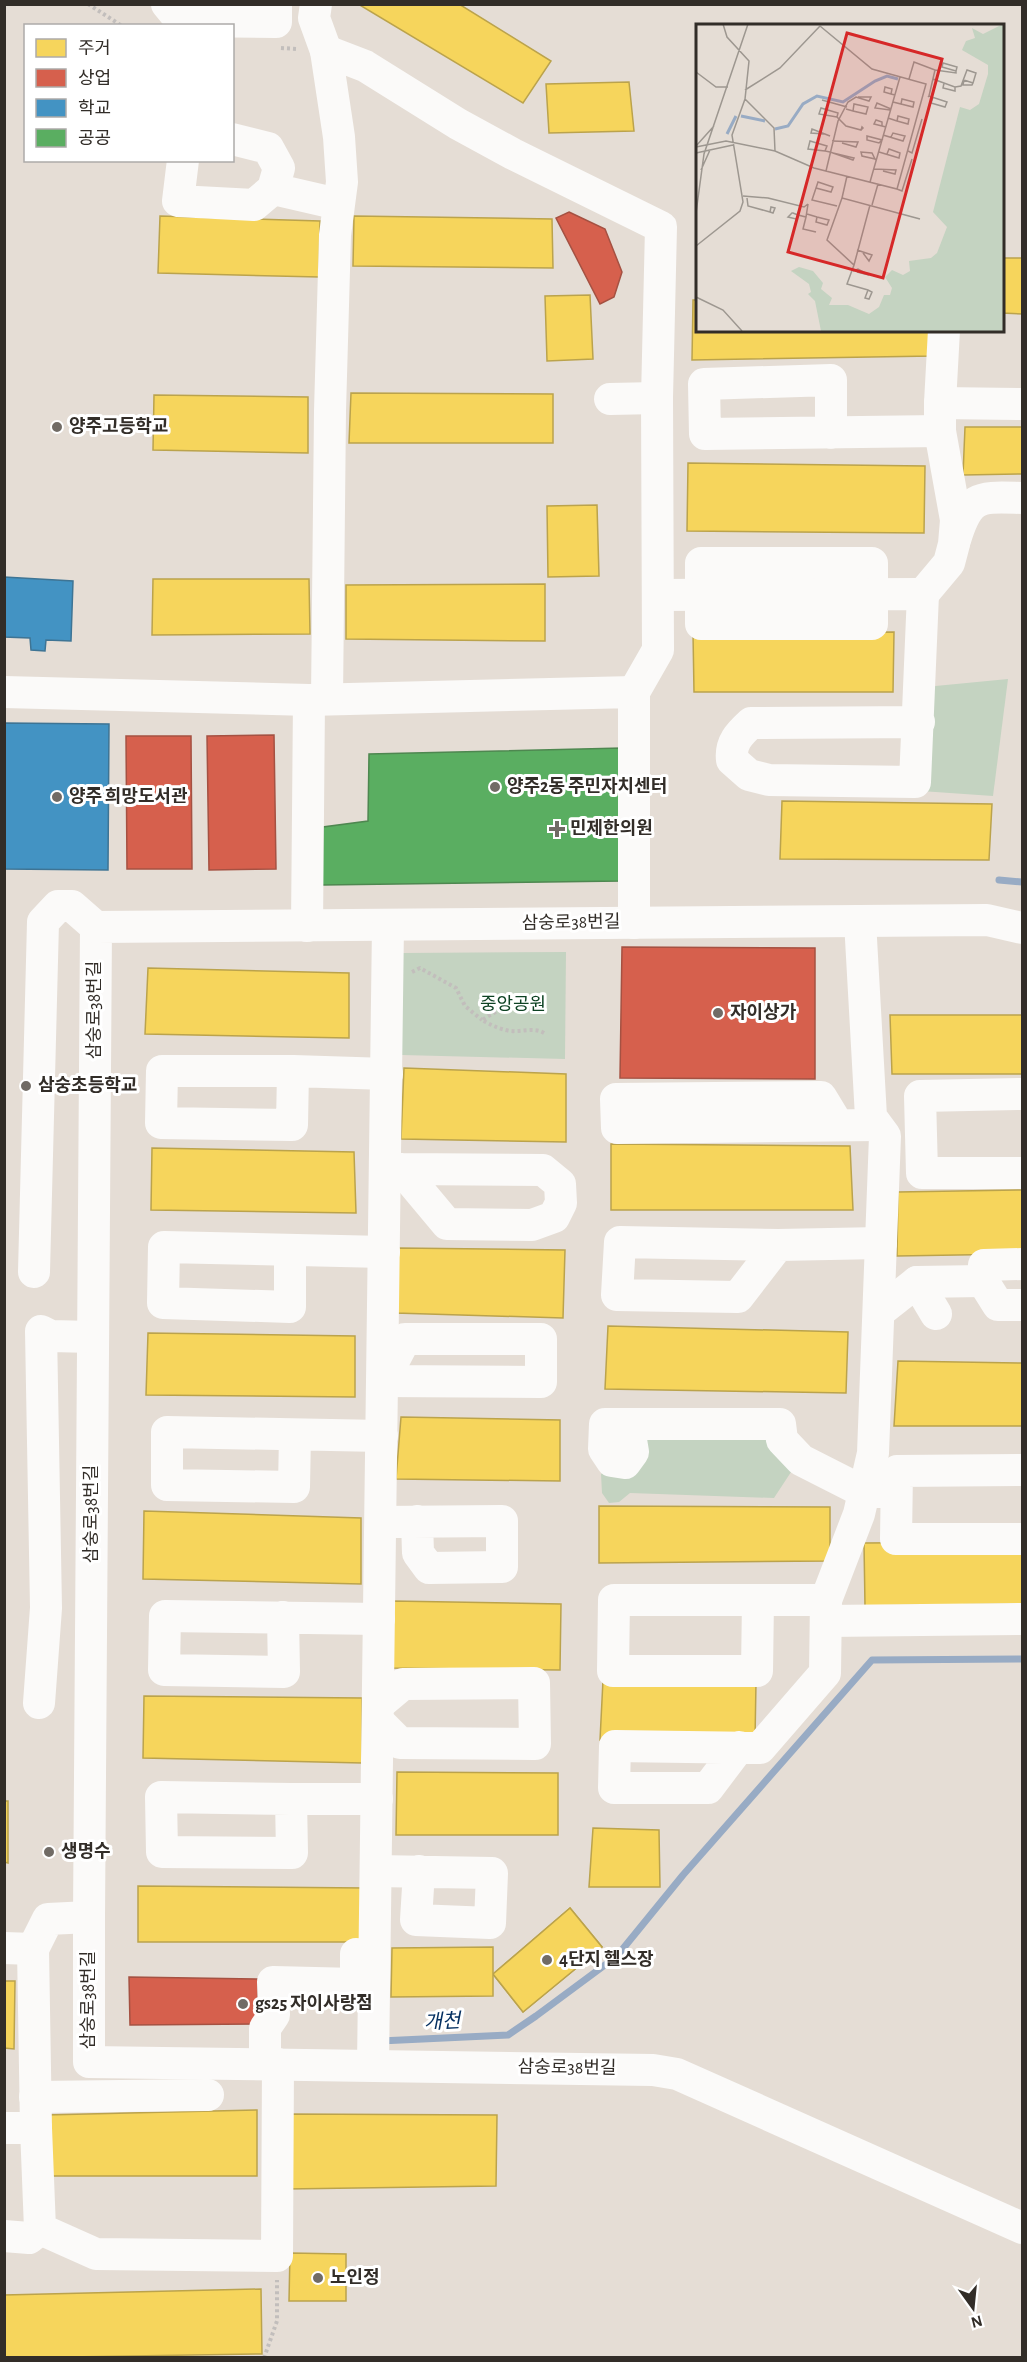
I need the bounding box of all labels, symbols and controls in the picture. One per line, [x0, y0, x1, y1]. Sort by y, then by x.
legend [24, 24, 234, 162]
inset map [696, 24, 1003, 332]
text: 주거 [78, 39, 111, 58]
text: 상업 [78, 68, 111, 88]
text: 학교 [78, 99, 111, 118]
text: 공공 [78, 129, 111, 148]
place label: 양주고등학교 [69, 416, 168, 436]
marker: 양주고등학교 [50, 420, 64, 434]
place label: 양주2동 주민자치센터 [507, 777, 667, 796]
marker: 양주2동 주민자치센터 [488, 780, 502, 794]
place label: 양주 희망도서관 [69, 787, 188, 806]
marker: 양주 희망도서관 [50, 790, 64, 804]
place label: 민제한의원 [570, 818, 653, 838]
marker: 민제한의원 [548, 820, 566, 838]
street label: 삼숭로38번길 [521, 911, 621, 933]
street label: 삼숭로38번길 [84, 961, 104, 1059]
park label: 중앙공원 [480, 994, 546, 1014]
place label: 자이상가 [730, 1003, 797, 1022]
marker: 자이상가 [711, 1006, 725, 1020]
place label: 삼숭초등학교 [38, 1075, 137, 1095]
marker: 삼숭초등학교 [19, 1079, 33, 1093]
street label: 삼숭로38번길 [81, 1465, 101, 1563]
place label: 생명수 [61, 1842, 111, 1861]
marker: 생명수 [42, 1845, 56, 1859]
place label: 4단지 헬스장 [559, 1949, 654, 1969]
street label: 삼숭로38번길 [78, 1951, 98, 2049]
marker: 4단지 헬스장 [540, 1953, 554, 1967]
place label: gs25 자이사랑점 [255, 1994, 373, 2013]
marker: gs25 자이사랑점 [236, 1997, 250, 2011]
water label: 개천 [423, 2010, 463, 2033]
street label: 삼숭로38번길 [517, 2056, 617, 2078]
place label: 노인정 [330, 2268, 380, 2287]
marker: 노인정 [311, 2271, 325, 2285]
north arrow [943, 2278, 1003, 2338]
text: N [969, 2312, 984, 2331]

